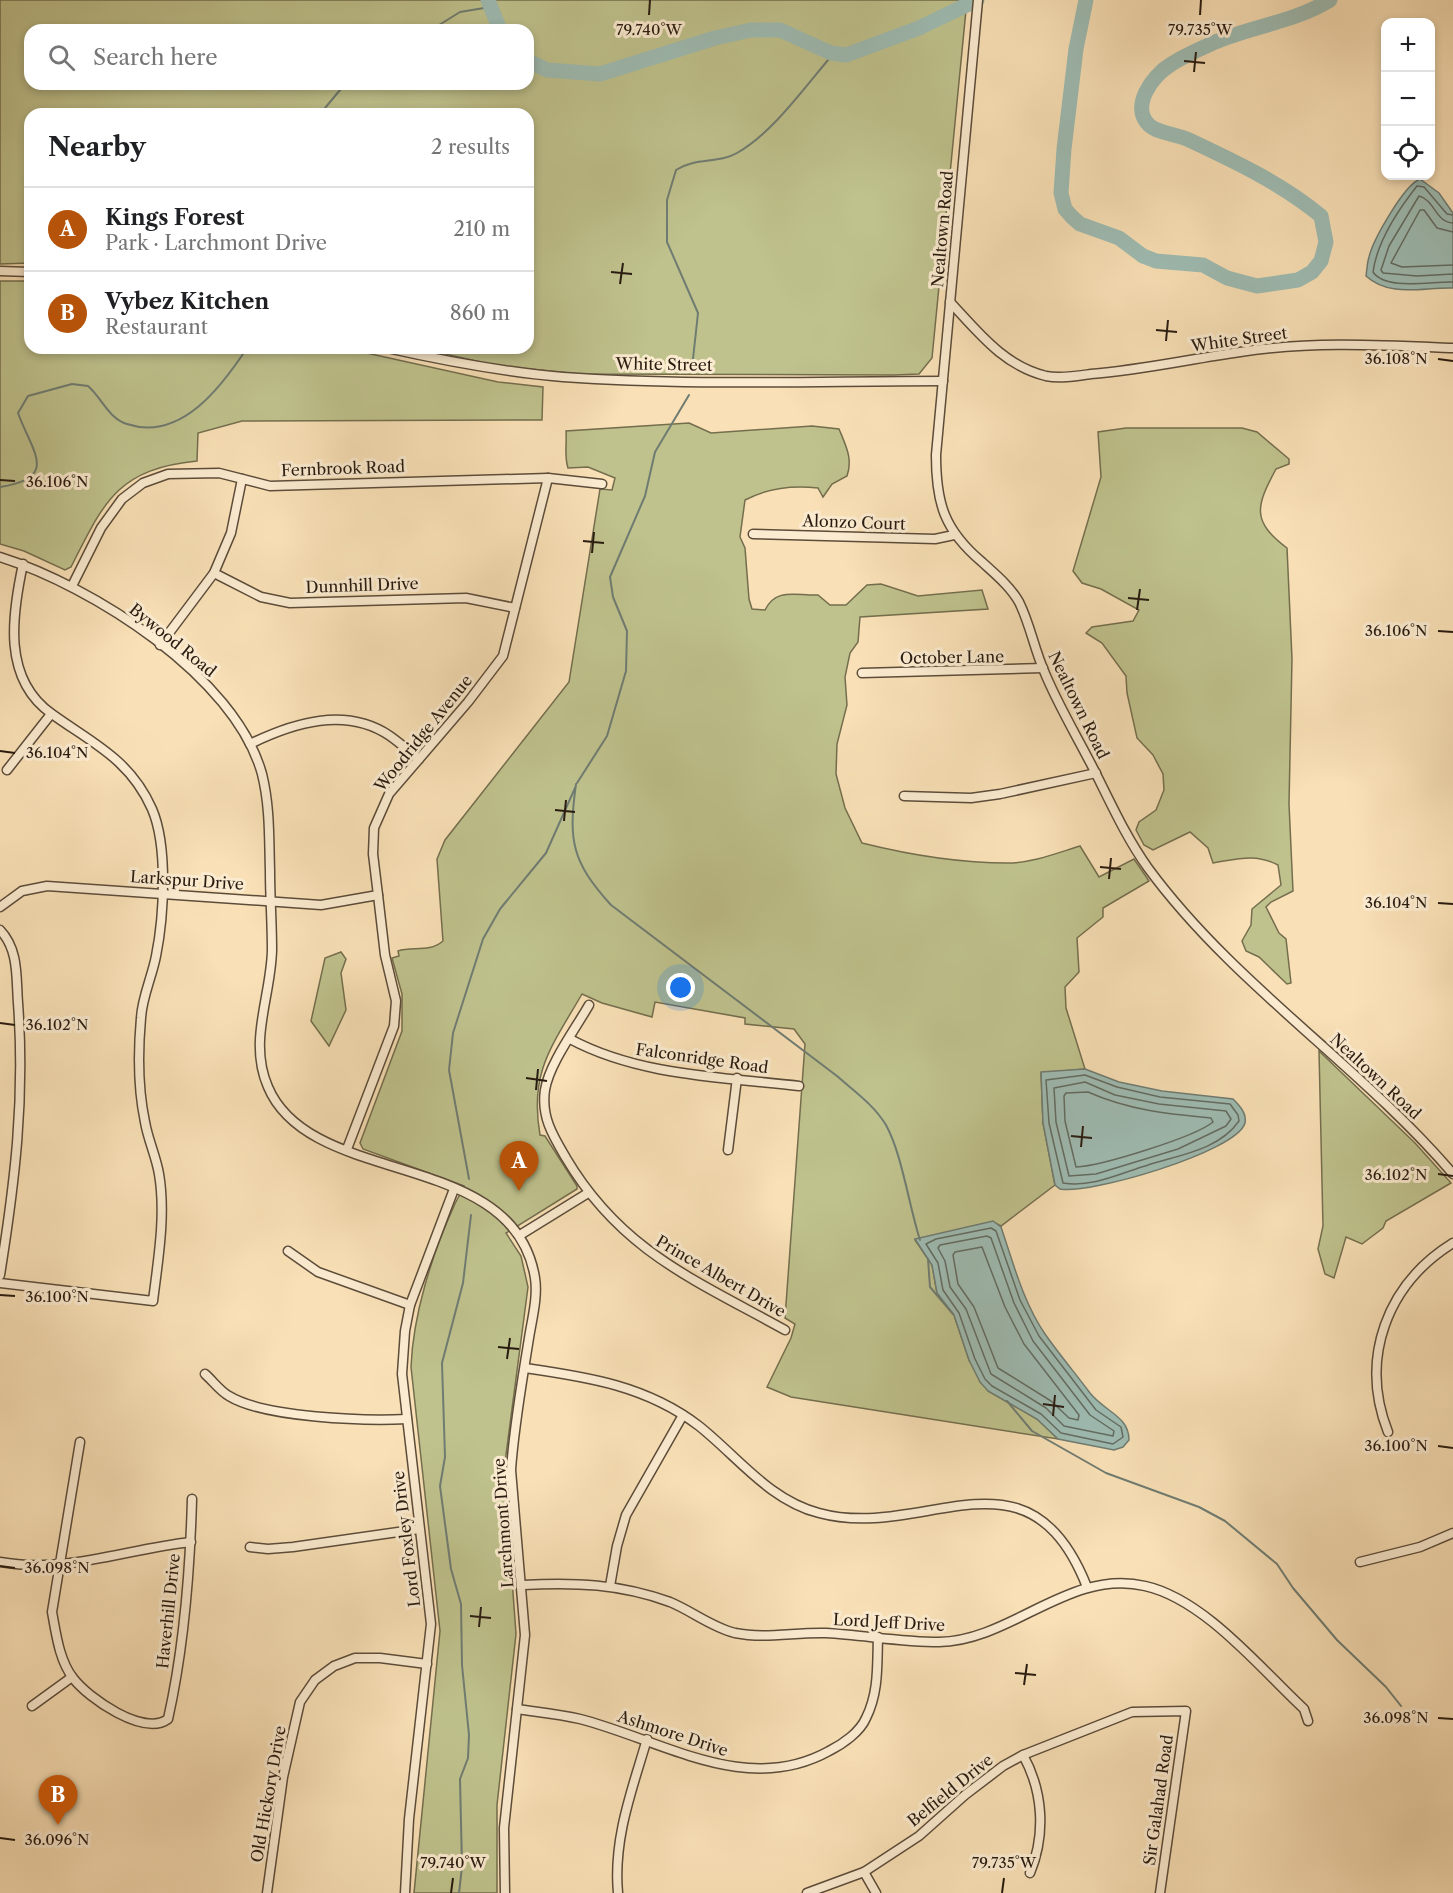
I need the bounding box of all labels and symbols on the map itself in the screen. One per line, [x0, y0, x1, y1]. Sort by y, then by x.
text: 79.740°W [616, 20, 682, 39]
text: 79.735°W [1168, 20, 1233, 39]
street label: Nealtown Road [927, 170, 957, 288]
street label: White Street [1189, 322, 1289, 356]
text: 36.108°N [1364, 349, 1428, 368]
street label: White Street [614, 353, 713, 375]
street label: Fernbrook Road [281, 456, 406, 480]
text: 36.106°N [26, 472, 88, 491]
street label: Alonzo Court [801, 510, 906, 534]
street label: Dunnhill Drive [305, 573, 419, 597]
street label: Bywood Road [126, 599, 221, 681]
text: 36.106°N [1365, 621, 1427, 640]
street label: October Lane [900, 646, 1004, 668]
street label: Nealtown Road [1044, 648, 1114, 762]
street label: Woodridge Avenue [369, 670, 476, 796]
text: 36.104°N [26, 743, 88, 762]
street label: Larkspur Drive [130, 866, 245, 894]
text: 36.104°N [1365, 893, 1427, 912]
your location [666, 973, 695, 1002]
text: 36.102°N [26, 1015, 88, 1034]
street label: Nealtown Road [1326, 1029, 1426, 1123]
street label: Falconridge Road [634, 1039, 770, 1077]
pin: A [500, 1142, 538, 1191]
text: 36.102°N [1365, 1165, 1427, 1184]
street label: Prince Albert Drive [653, 1231, 790, 1321]
text: 36.100°N [25, 1287, 89, 1306]
text: 36.100°N [1364, 1436, 1428, 1455]
street label: Larchmont Drive [488, 1457, 518, 1589]
street label: Lord Foxley Drive [388, 1470, 424, 1608]
street label: Haverhill Drive [152, 1552, 184, 1670]
text: 36.098°N [24, 1558, 90, 1577]
street label: Lord Jeff Drive [833, 1609, 946, 1635]
street label: Ashmore Drive [614, 1705, 731, 1760]
text: 36.098°N [1363, 1708, 1429, 1727]
street label: Old Hickory Drive [246, 1724, 290, 1864]
street label: Sir Galahad Road [1139, 1733, 1177, 1867]
street label: Belfield Drive [903, 1749, 997, 1831]
pin: B [38, 1776, 78, 1825]
text: 36.096°N [25, 1830, 89, 1849]
text: 79.740°W [420, 1853, 486, 1872]
text: 79.735°W [972, 1853, 1037, 1872]

